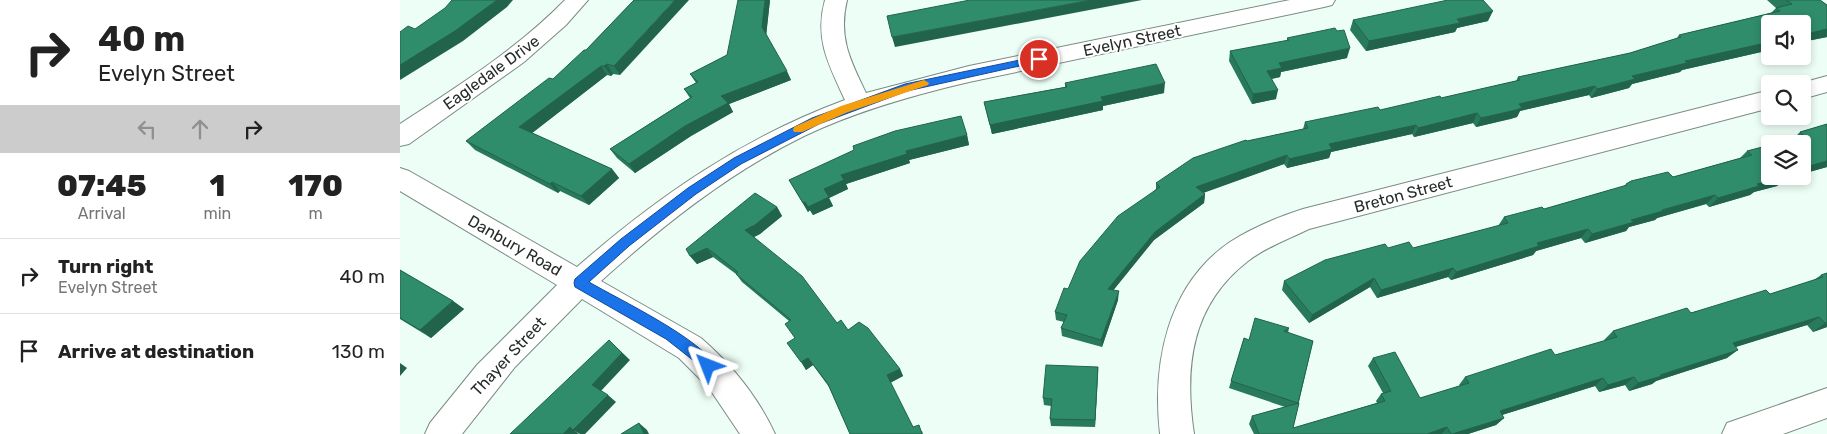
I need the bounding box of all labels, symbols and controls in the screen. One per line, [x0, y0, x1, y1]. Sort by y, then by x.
map controls [1761, 15, 1811, 185]
button: sound [1761, 15, 1811, 65]
text: 40 m [98, 18, 185, 60]
icon: right [15, 20, 80, 85]
street label: Evelyn Street [1081, 21, 1183, 60]
street label: Eagledale Drive [439, 31, 543, 114]
pin [1018, 38, 1060, 80]
icon: arrive [1025, 45, 1053, 73]
text: Evelyn Street [98, 60, 235, 87]
button: search [1761, 75, 1811, 125]
icon: left [133, 115, 161, 143]
icon: ahead [186, 115, 214, 143]
icon: right [239, 115, 267, 143]
button: layers [1761, 135, 1811, 185]
text: 07:45 [57, 168, 146, 204]
text: 1 [209, 168, 225, 204]
text: 170 [288, 168, 343, 204]
street label: Breton Street [1352, 172, 1454, 217]
text: Arrival [78, 204, 126, 223]
text: min [203, 204, 231, 223]
text: m [308, 204, 323, 223]
street label: Danbury Road [465, 211, 565, 280]
text: Turn right [58, 255, 153, 278]
icon: right [15, 262, 43, 290]
text: 40 m [340, 265, 385, 288]
text: Evelyn Street [58, 278, 158, 297]
street label: Thayer Street [467, 313, 550, 400]
icon: arrive [15, 337, 43, 365]
position arrow [681, 339, 733, 391]
text: Arrive at destination [58, 340, 254, 363]
text: 130 m [332, 340, 385, 363]

